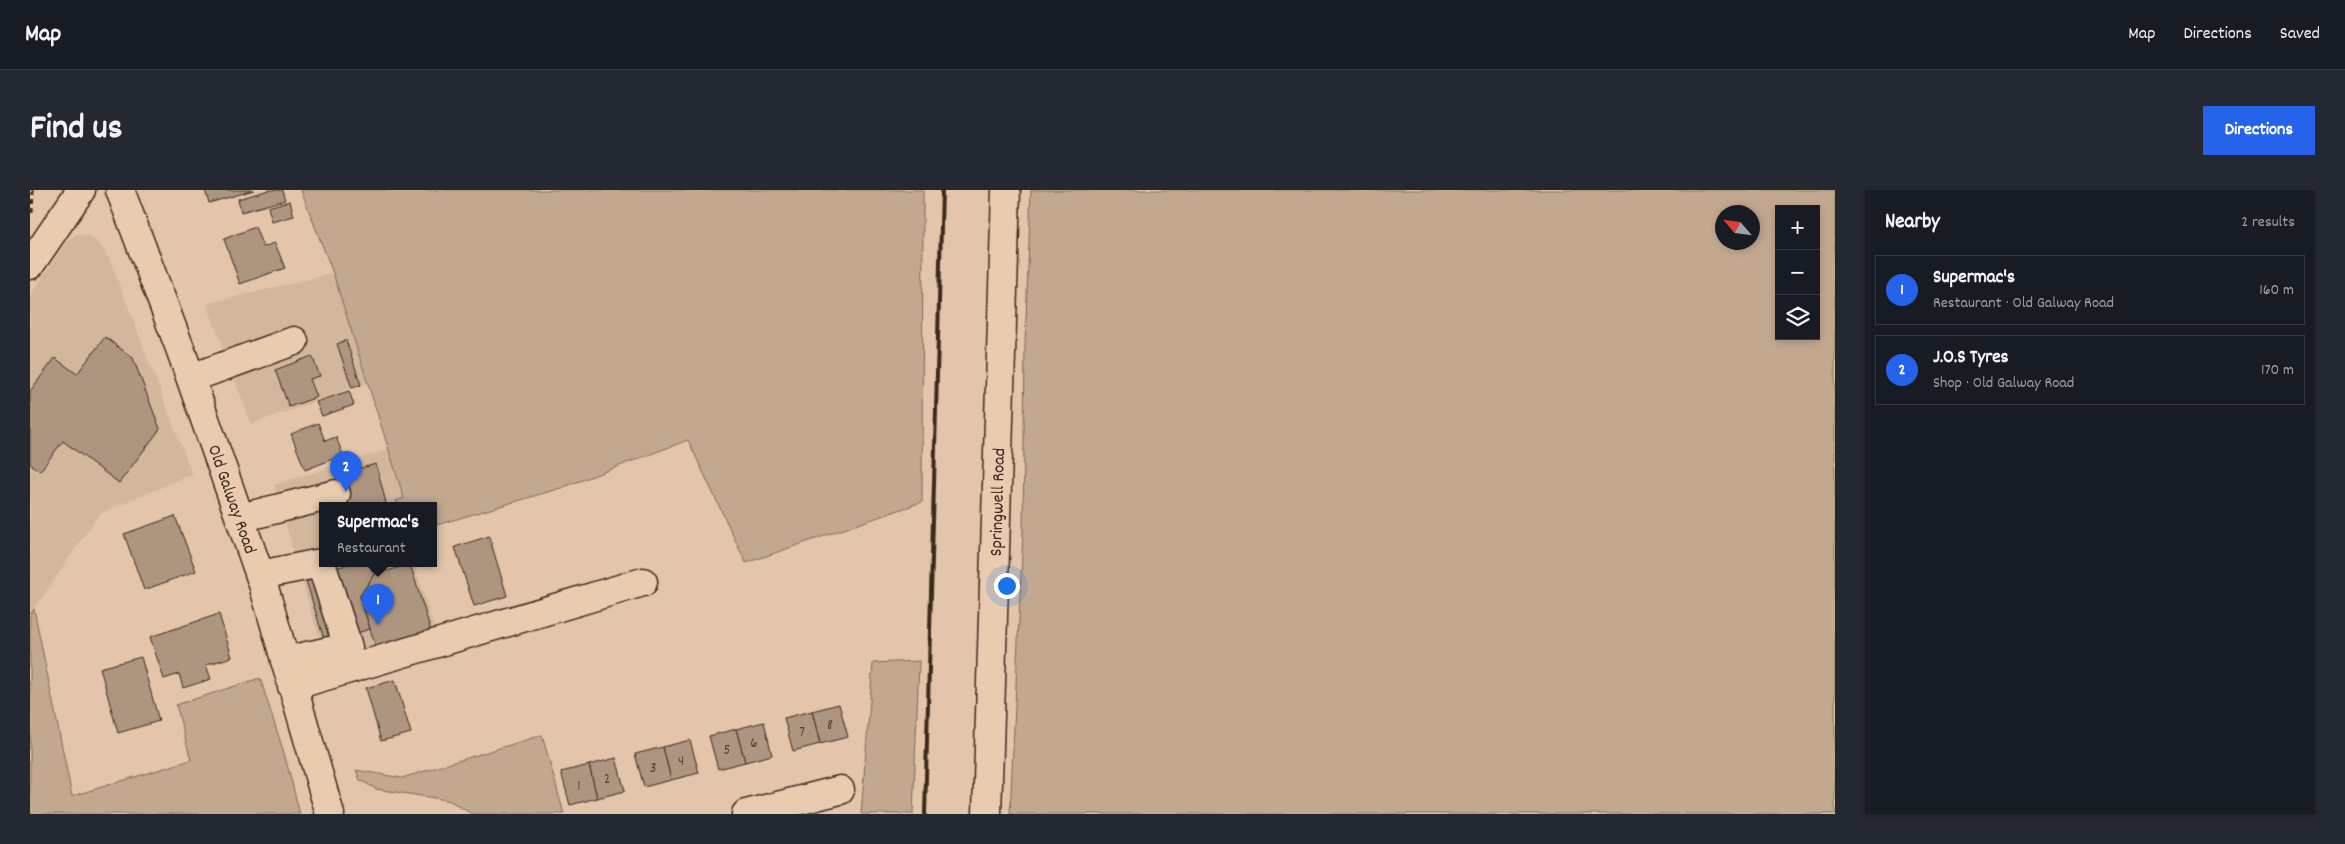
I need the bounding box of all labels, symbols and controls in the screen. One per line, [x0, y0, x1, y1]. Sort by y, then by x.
text: Map [25, 18, 61, 52]
text: Map [2128, 22, 2155, 47]
text: Directions [2183, 22, 2252, 47]
text: Saved [2280, 22, 2320, 47]
text: Find us [30, 105, 122, 155]
button: Directions [2203, 106, 2315, 155]
north arrow [1715, 205, 1760, 250]
map controls [1775, 205, 1820, 340]
button: + [1775, 205, 1820, 250]
text: Nearby [1885, 208, 1940, 238]
text: 2 results [2241, 211, 2295, 234]
button: − [1775, 250, 1820, 295]
text: Supermac's [1933, 265, 2015, 292]
text: 1 [1900, 279, 1904, 302]
text: 160 m [2259, 279, 2294, 302]
text: Restaurant · Old Galway Road [1933, 292, 2114, 315]
button: layers [1775, 295, 1820, 340]
text: J.O.S Tyres [1933, 345, 2009, 372]
text: 2 [1899, 359, 1906, 382]
text: 170 m [2261, 359, 2294, 382]
text: Shop · Old Galway Road [1933, 372, 2074, 395]
street label: Old Galway Road [200, 442, 261, 558]
street label: Springwell Road [985, 448, 1013, 557]
pin: 2 [330, 451, 362, 492]
popup [319, 502, 437, 567]
text: Supermac's [337, 510, 419, 537]
text: Restaurant [337, 537, 406, 560]
your location [994, 573, 1020, 599]
pin: 1 [362, 584, 394, 625]
house number: 8 [827, 715, 833, 737]
house number: 7 [799, 722, 805, 744]
house number: 6 [750, 733, 758, 755]
house number: 5 [724, 740, 731, 762]
house number: 4 [678, 751, 684, 773]
house number: 3 [650, 758, 656, 780]
house number: 2 [604, 769, 610, 791]
house number: 1 [577, 776, 581, 798]

